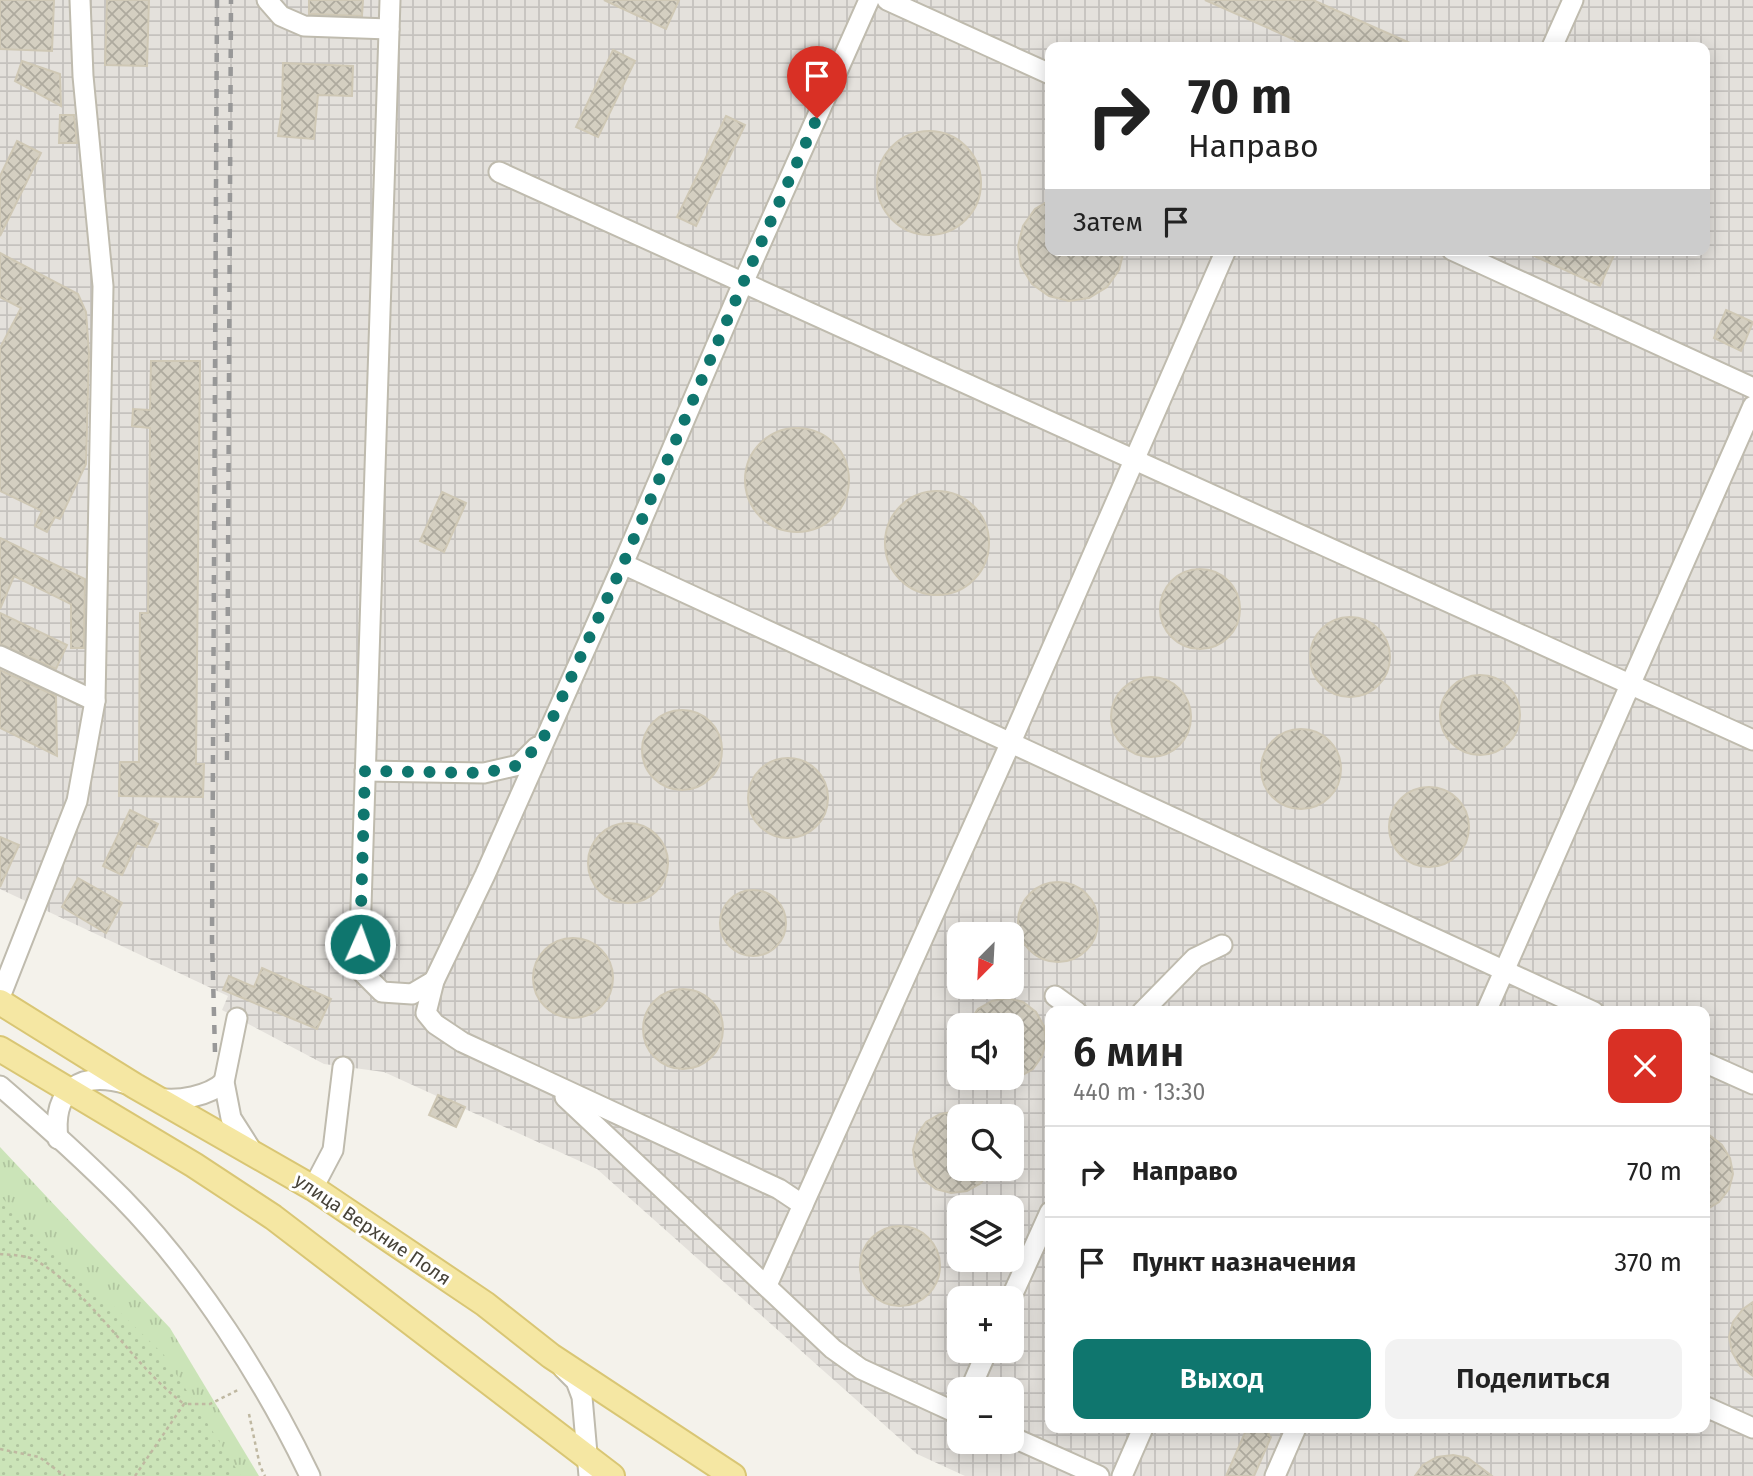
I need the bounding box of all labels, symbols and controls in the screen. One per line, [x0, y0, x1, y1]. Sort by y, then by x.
pin [787, 46, 847, 118]
icon: arrive [798, 57, 836, 95]
text: 70 m [1188, 67, 1292, 126]
icon: right [1073, 70, 1164, 161]
text: Направо [1188, 127, 1319, 165]
icon: arrive [1157, 203, 1195, 241]
text: Затем [1073, 207, 1143, 238]
position arrow [323, 907, 397, 981]
north arrow [947, 922, 1024, 999]
map controls [947, 922, 1024, 1454]
button: sound [947, 1013, 1024, 1090]
text: 6 мин [1073, 1027, 1184, 1077]
button: close [1608, 1029, 1682, 1103]
text: 440 m · 13:30 [1073, 1078, 1205, 1106]
button: search [947, 1104, 1024, 1181]
icon: right [1073, 1153, 1111, 1191]
text: Направо [1132, 1156, 1238, 1187]
text: 70 m [1627, 1156, 1682, 1187]
street label: улица Верхние Поля [290, 1169, 455, 1290]
button: layers [947, 1195, 1024, 1272]
icon: arrive [1073, 1244, 1111, 1282]
text: Пункт назначения [1132, 1247, 1356, 1278]
text: 370 m [1614, 1247, 1682, 1278]
button: + [947, 1286, 1024, 1363]
button: Выход [1073, 1339, 1371, 1419]
button: Поделиться [1385, 1339, 1682, 1419]
button: − [947, 1377, 1024, 1454]

